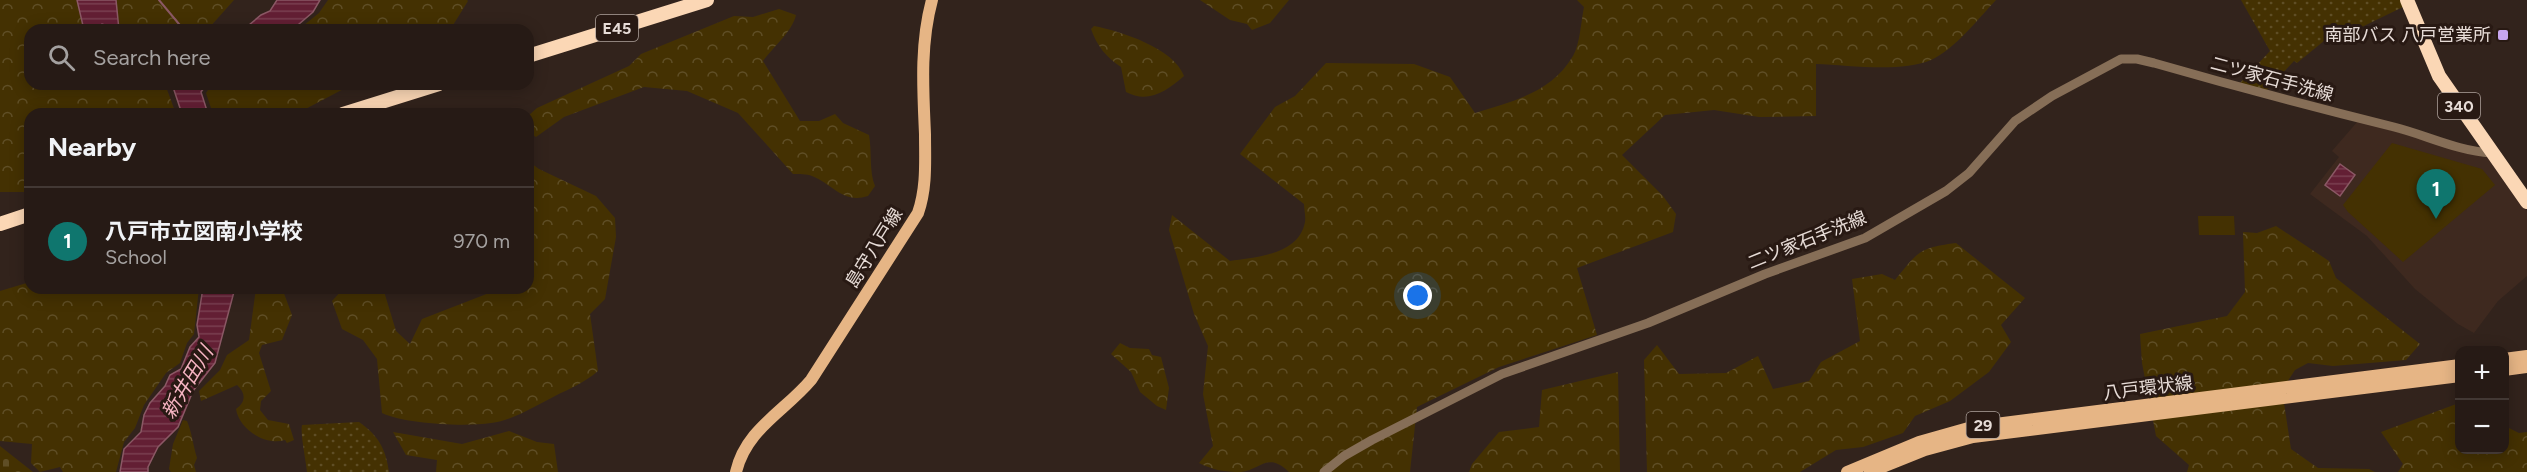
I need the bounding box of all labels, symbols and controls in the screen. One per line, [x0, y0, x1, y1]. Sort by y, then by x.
road number: E45 [596, 15, 638, 41]
search box [24, 24, 534, 90]
place label: 南部バス 八戸営業所 [2325, 24, 2491, 46]
marker: 南部バス 八戸営業所 [2496, 28, 2510, 42]
icon: search [45, 41, 78, 74]
text: Search here [93, 44, 211, 71]
street label: 二ツ家石手洗線 [2208, 52, 2336, 106]
road number: 340 [2438, 93, 2480, 119]
text: Nearby [48, 131, 136, 163]
pin: 1 [2416, 170, 2456, 219]
street label: 島守八戸線 [841, 204, 907, 292]
street label: 二ツ家石手洗線 [1744, 206, 1870, 274]
text: 八戸市立図南小学校 [105, 218, 303, 245]
text: 1 [63, 229, 72, 253]
text: 970 m [453, 229, 510, 253]
text: School [105, 245, 167, 269]
your location [1403, 281, 1432, 310]
water label: 新井田川 [156, 340, 219, 422]
map controls [2455, 346, 2509, 454]
button: + [2455, 346, 2509, 400]
street label: 八戸環状線 [2102, 372, 2194, 404]
button: − [2455, 400, 2509, 454]
road number: 29 [1966, 412, 2000, 438]

